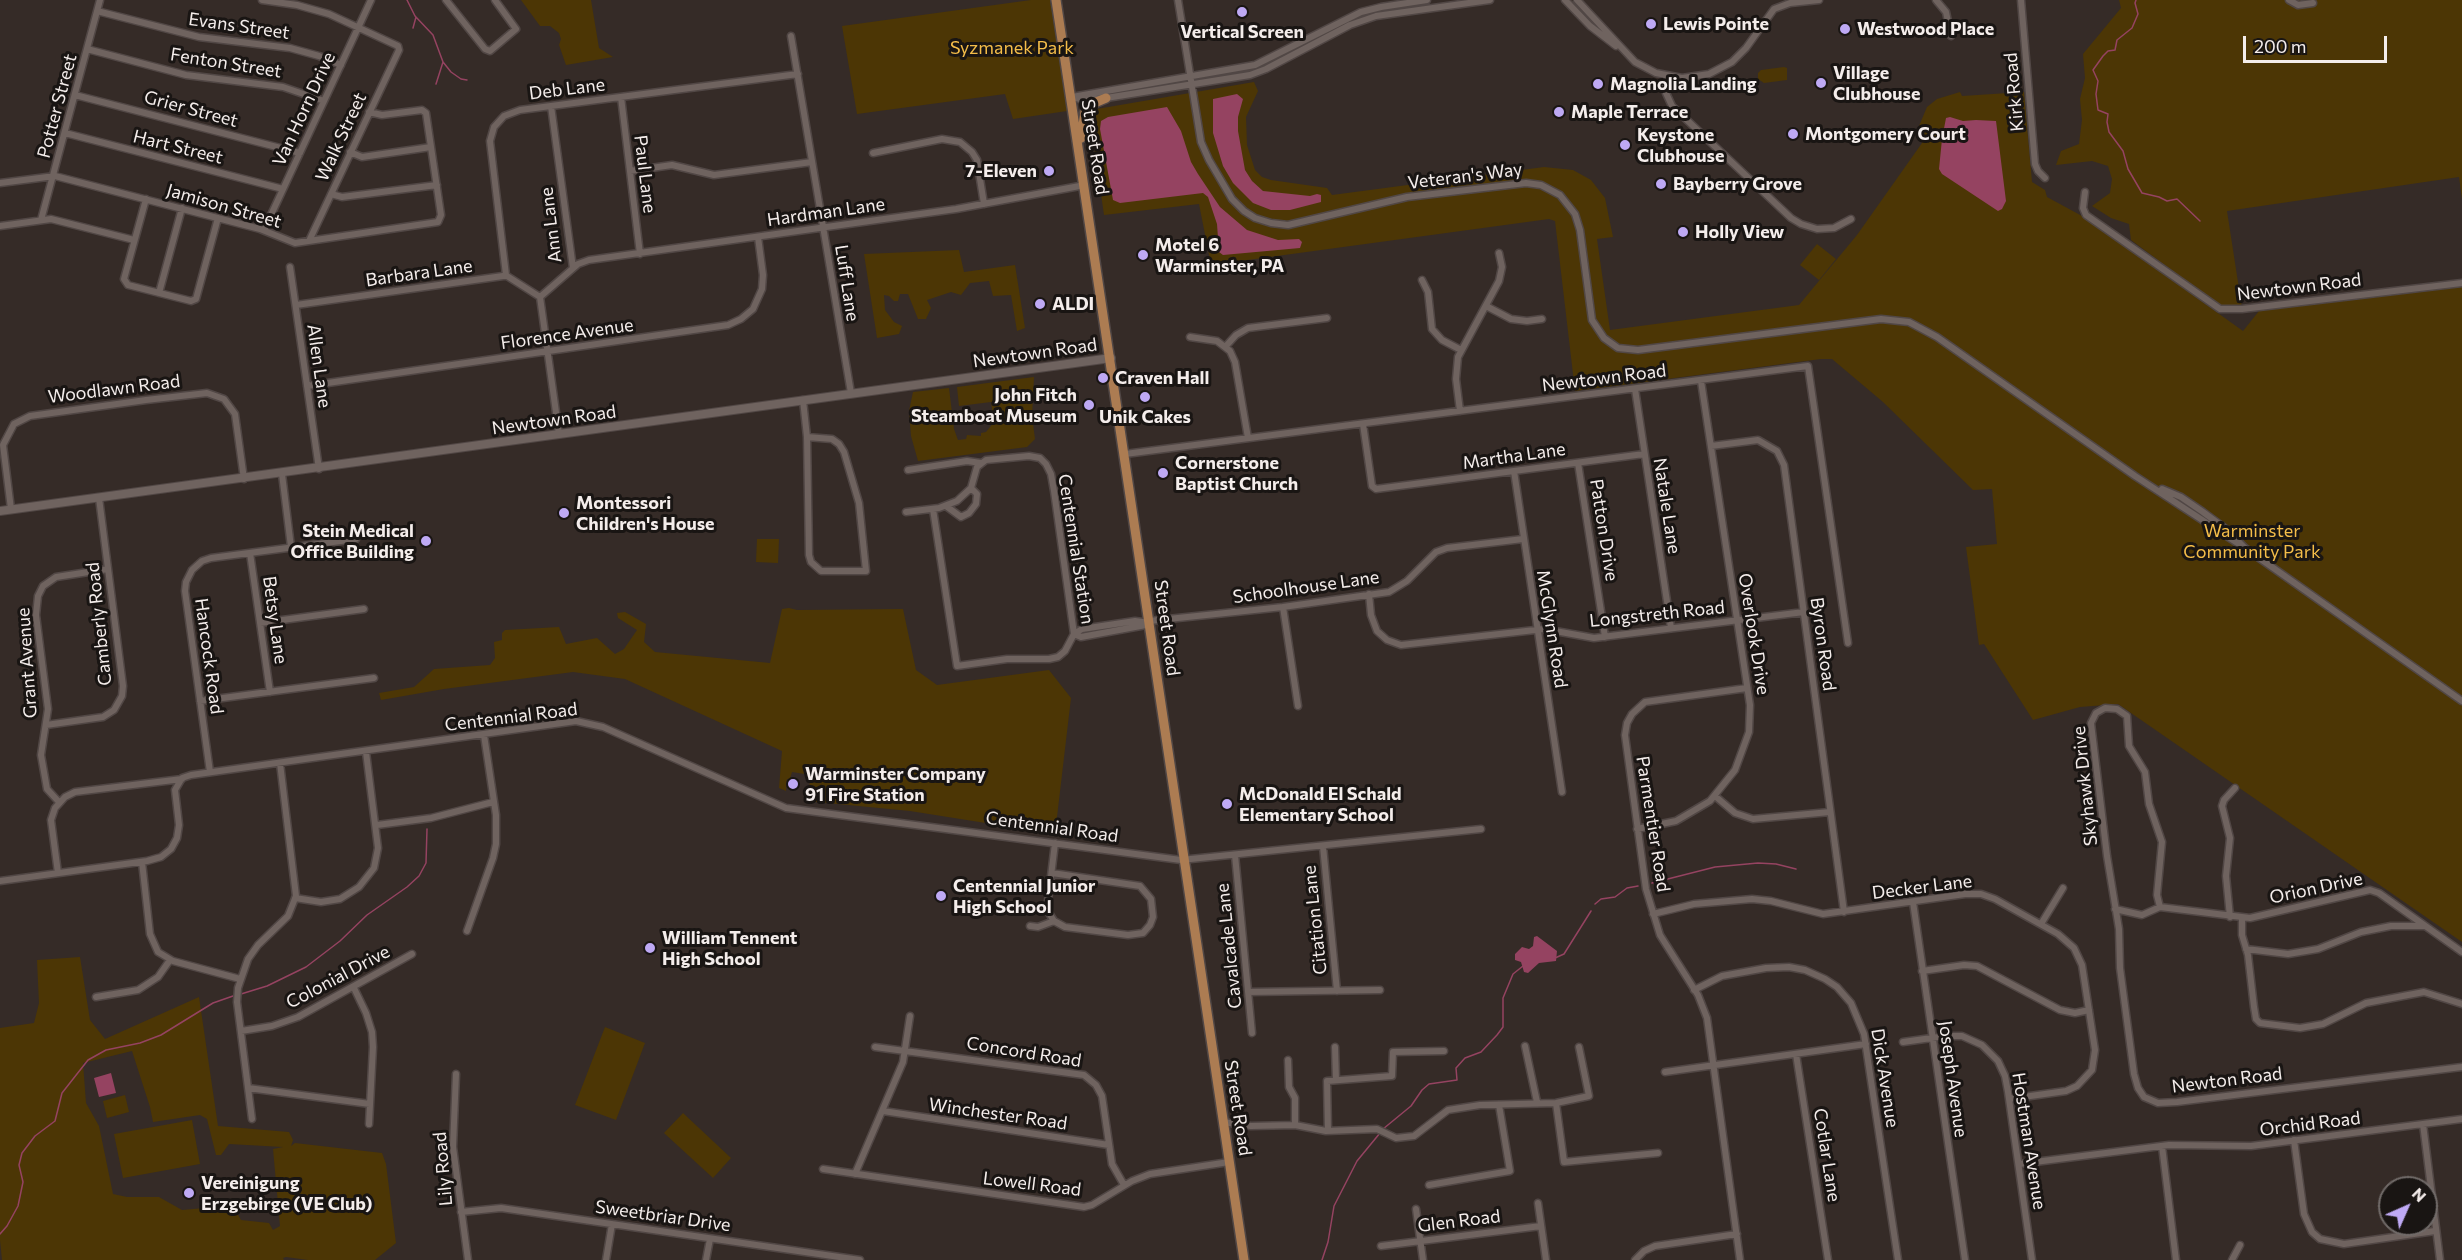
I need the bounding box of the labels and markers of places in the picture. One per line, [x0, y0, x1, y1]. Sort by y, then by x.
marker: Vertical Screen [1235, 5, 1249, 19]
place label: Lewis Pointe [1663, 13, 1769, 35]
marker: Lewis Pointe [1644, 17, 1658, 31]
place label: Westwood Place [1857, 18, 1994, 40]
place label: Vertical Screen [1180, 21, 1304, 43]
marker: Westwood Place [1838, 22, 1852, 36]
place label: Village Clubhouse [1833, 62, 1920, 104]
place label: Magnolia Landing [1610, 73, 1757, 95]
marker: Village Clubhouse [1814, 76, 1828, 90]
marker: Magnolia Landing [1591, 77, 1605, 91]
place label: Maple Terrace [1571, 101, 1688, 123]
marker: Maple Terrace [1552, 105, 1566, 119]
place label: Montgomery Court [1805, 123, 1966, 145]
place label: Keystone Clubhouse [1637, 124, 1724, 166]
marker: Montgomery Court [1786, 127, 1800, 141]
marker: Keystone Clubhouse [1618, 138, 1632, 152]
place label: 7-Eleven [965, 160, 1037, 182]
marker: 7-Eleven [1042, 164, 1056, 178]
place label: Bayberry Grove [1673, 173, 1802, 195]
marker: Bayberry Grove [1654, 177, 1668, 191]
place label: Holly View [1695, 221, 1784, 243]
marker: Holly View [1676, 225, 1690, 239]
place label: Motel 6 Warminster, PA [1155, 234, 1284, 276]
marker: Motel 6 Warminster, PA [1136, 248, 1150, 262]
place label: ALDI [1052, 293, 1094, 315]
marker: ALDI [1033, 297, 1047, 311]
place label: Craven Hall [1115, 367, 1209, 389]
marker: Craven Hall [1096, 371, 1110, 385]
place label: John Fitch Steamboat Museum [911, 384, 1077, 426]
marker: Unik Cakes [1138, 390, 1152, 404]
marker: John Fitch Steamboat Museum [1082, 398, 1096, 412]
place label: Unik Cakes [1099, 406, 1191, 428]
place label: Cornerstone Baptist Church [1175, 452, 1298, 494]
marker: Cornerstone Baptist Church [1156, 466, 1170, 480]
place label: Montessori Children's House [576, 492, 715, 534]
marker: Montessori Children's House [557, 506, 571, 520]
place label: Stein Medical Office Building [290, 520, 414, 562]
marker: Stein Medical Office Building [419, 534, 433, 548]
place label: Warminster Company 91 Fire Station [805, 763, 986, 806]
marker: Warminster Company 91 Fire Station [786, 777, 800, 791]
place label: McDonald El Schald Elementary School [1239, 783, 1402, 826]
marker: McDonald El Schald Elementary School [1220, 797, 1234, 811]
place label: Centennial Junior High School [953, 875, 1096, 918]
marker: Centennial Junior High School [934, 889, 948, 903]
place label: William Tennent High School [662, 927, 797, 970]
marker: William Tennent High School [643, 941, 657, 955]
place label: Vereinigung Erzgebirge (VE Club) [201, 1172, 373, 1214]
marker: Vereinigung Erzgebirge (VE Club) [182, 1186, 196, 1200]

